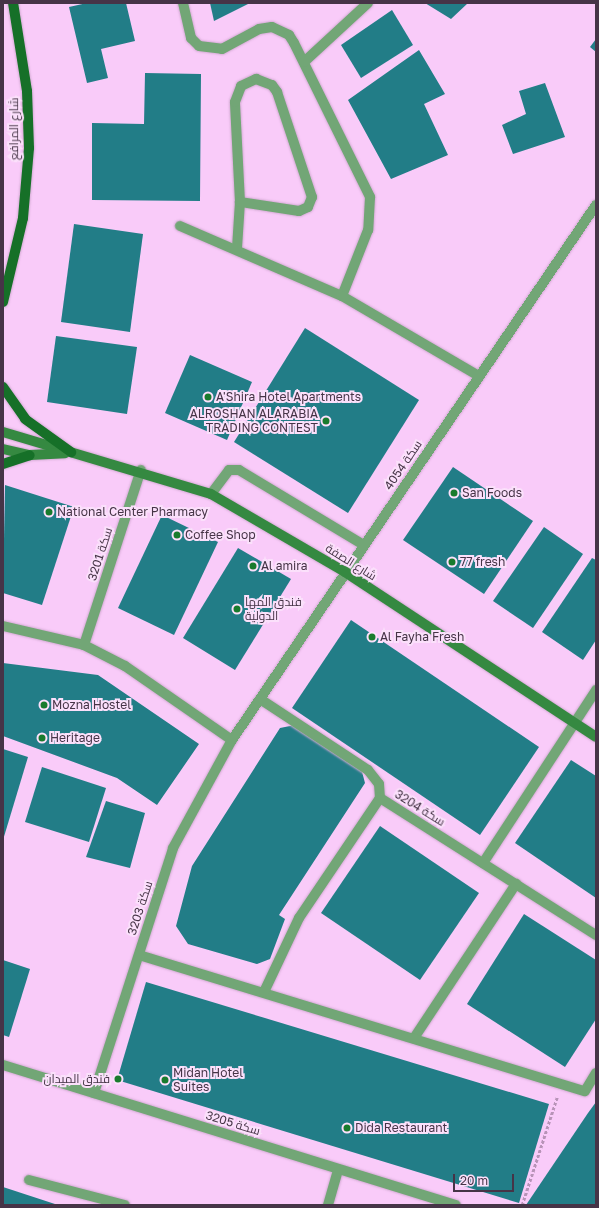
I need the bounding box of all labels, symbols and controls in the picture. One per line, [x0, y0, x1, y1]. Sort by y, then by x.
street label: شارع المرافع [7, 98, 21, 160]
place label: A'Shira Hotel Apartments [216, 390, 361, 404]
marker: A'Shira Hotel Apartments [203, 392, 213, 402]
place label: ALROSHAN ALARABIA TRADING CONTEST [190, 407, 318, 435]
marker: ALROSHAN ALARABIA TRADING CONTEST [321, 416, 331, 426]
street label: سكة 4054 [381, 437, 425, 493]
place label: San Foods [462, 486, 522, 500]
marker: San Foods [449, 488, 459, 498]
place label: National Center Pharmacy [57, 505, 208, 519]
marker: National Center Pharmacy [44, 507, 54, 517]
street label: سكة 3201 [85, 526, 115, 582]
place label: Coffee Shop [185, 528, 256, 542]
marker: Coffee Shop [172, 530, 182, 540]
street label: شارع الصفة [323, 541, 379, 583]
place label: 77 fresh [460, 555, 505, 569]
marker: 77 fresh [447, 557, 457, 567]
place label: Al amira [261, 559, 308, 573]
marker: Al amira [248, 561, 258, 571]
place label: فندق المها الدولية [245, 595, 302, 623]
marker: فندق المها الدولية [232, 604, 242, 614]
place label: Al Fayha Fresh [380, 630, 464, 644]
marker: Al Fayha Fresh [367, 632, 377, 642]
place label: Mozna Hostel [52, 698, 131, 712]
marker: Mozna Hostel [39, 700, 49, 710]
place label: Heritage [50, 731, 100, 745]
marker: Heritage [37, 733, 47, 743]
street label: سكة 3204 [392, 787, 448, 829]
street label: سكة 3203 [124, 879, 156, 937]
place label: Midan Hotel Suites [173, 1066, 243, 1094]
place label: فندق الميدان [44, 1072, 110, 1086]
marker: فندق الميدان [113, 1074, 123, 1084]
marker: Midan Hotel Suites [160, 1075, 170, 1085]
street label: سكة 3205 [204, 1108, 262, 1138]
place label: Dida Restaurant [355, 1121, 447, 1135]
marker: Dida Restaurant [342, 1123, 352, 1133]
scale bar [455, 1166, 516, 1192]
text: 20 m [460, 1173, 488, 1188]

